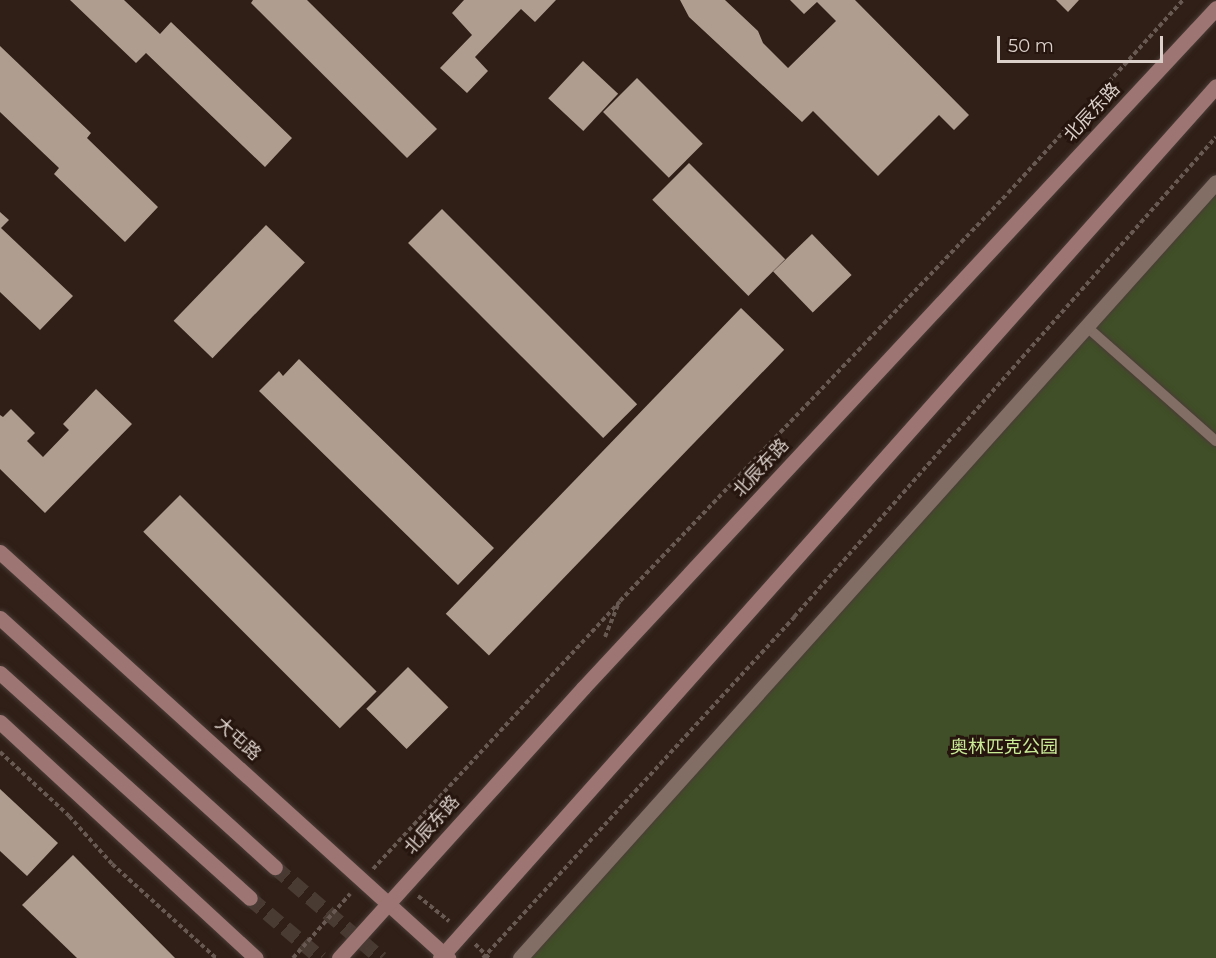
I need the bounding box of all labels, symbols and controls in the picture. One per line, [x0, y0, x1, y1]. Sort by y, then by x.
scale bar [1000, 24, 1166, 62]
text: 50 m [1008, 35, 1054, 57]
street label: 北辰东路 [1060, 78, 1124, 146]
street label: 北辰东路 [729, 434, 793, 502]
street label: 大屯路 [211, 713, 265, 765]
park label: 奥林匹克公园 [950, 736, 1058, 758]
street label: 北辰东路 [400, 791, 464, 859]

